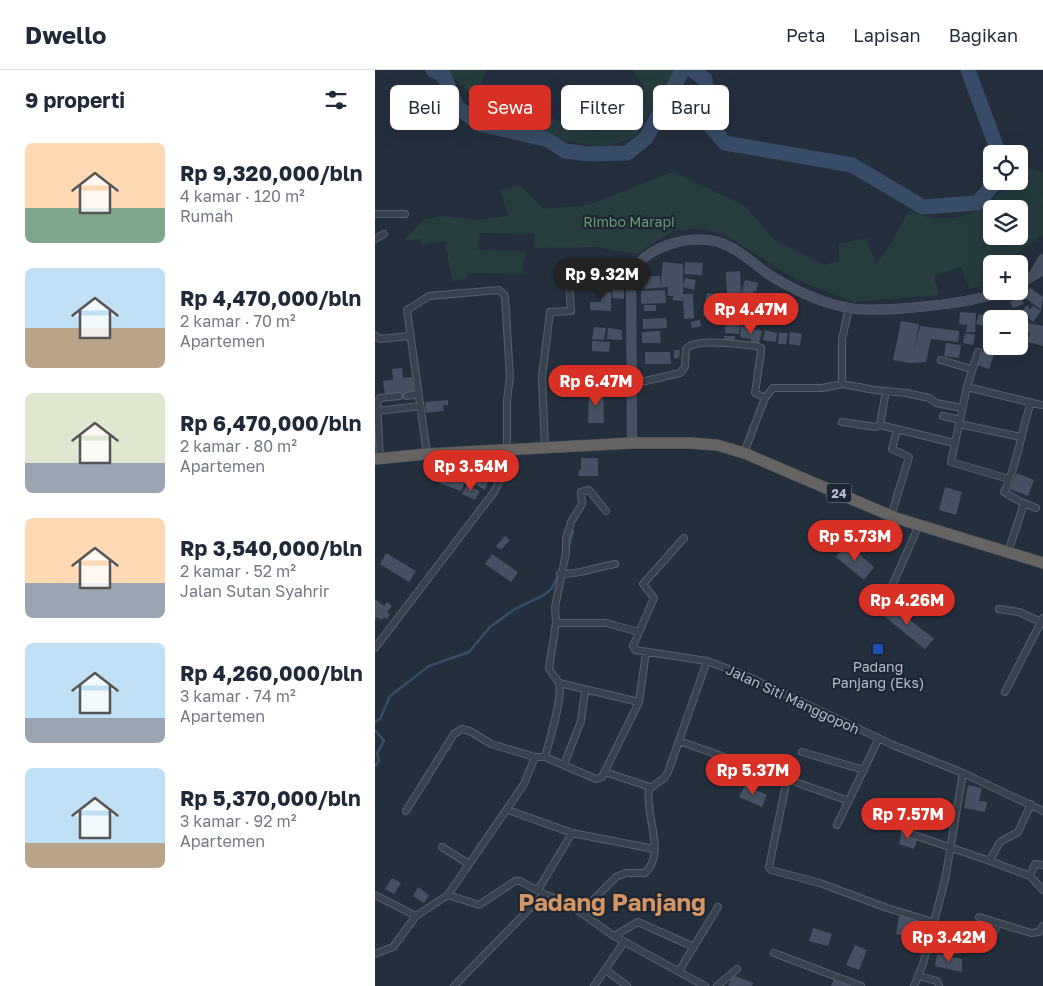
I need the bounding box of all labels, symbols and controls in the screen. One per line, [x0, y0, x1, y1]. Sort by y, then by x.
text: Dwello [25, 20, 106, 49]
text: Peta [786, 24, 825, 46]
text: Lapisan [853, 24, 921, 46]
text: Bagikan [949, 24, 1018, 46]
chip: Beli [390, 85, 459, 130]
chip: Sewa [469, 85, 551, 130]
chip: Filter [561, 85, 643, 130]
chip: Baru [653, 85, 729, 130]
icon: filters [322, 86, 350, 114]
text: 9 properti [25, 87, 125, 113]
map controls [983, 145, 1028, 355]
button: locate [983, 145, 1028, 190]
text: Rp 9,320,000/bln [180, 160, 363, 186]
icon: home [65, 163, 125, 223]
text: 4 kamar · 120 m² [180, 186, 305, 206]
button: layers [983, 200, 1028, 245]
text: Rumah [180, 206, 233, 226]
park label: Rimbo Marapi [583, 213, 675, 230]
button: + [983, 255, 1028, 300]
pin: Rp 9.32M [550, 258, 654, 300]
text: Rp 9.32M [565, 264, 639, 284]
text: Rp 4,470,000/bln [180, 285, 361, 311]
icon: home [65, 288, 125, 348]
pin: Rp 4.47M [699, 292, 803, 335]
text: Rp 4.47M [714, 299, 788, 319]
button: − [983, 310, 1028, 355]
text: 2 kamar · 70 m² [180, 311, 296, 331]
text: Apartemen [180, 331, 265, 351]
pin: Rp 6.47M [544, 364, 648, 407]
text: Rp 6.47M [559, 371, 633, 391]
text: Rp 6,470,000/bln [180, 410, 361, 436]
icon: home [65, 413, 125, 473]
text: 2 kamar · 80 m² [180, 436, 297, 456]
pin: Rp 3.54M [419, 450, 523, 492]
text: Apartemen [180, 456, 265, 476]
text: Rp 3.54M [434, 456, 508, 476]
road number: 24 [827, 483, 851, 502]
pin: Rp 5.73M [803, 520, 907, 562]
text: Rp 5.73M [819, 526, 891, 546]
text: Rp 3,540,000/bln [180, 535, 362, 561]
icon: home [65, 538, 125, 598]
text: 2 kamar · 52 m² [180, 561, 296, 581]
text: Jalan Sutan Syahrir [180, 581, 329, 601]
pin: Rp 4.26M [855, 584, 959, 626]
text: Rp 4.26M [870, 590, 944, 610]
marker: Padang Panjang (Eks) [871, 642, 885, 656]
place label: Padang Panjang (Eks) [832, 658, 924, 691]
text: Rp 4,260,000/bln [180, 660, 363, 686]
street label: Jalan Siti Manggopoh [723, 661, 863, 737]
icon: home [65, 663, 125, 723]
text: 3 kamar · 74 m² [180, 686, 296, 706]
text: Apartemen [180, 706, 265, 726]
pin: Rp 5.37M [701, 754, 805, 796]
text: Rp 5.37M [717, 760, 789, 780]
text: Rp 5,370,000/bln [180, 785, 361, 811]
icon: home [65, 788, 125, 848]
pin: Rp 7.57M [856, 798, 960, 840]
text: Rp 7.57M [872, 804, 944, 824]
text: 3 kamar · 92 m² [180, 811, 296, 831]
text: Apartemen [180, 831, 265, 851]
district label: Padang Panjang [518, 887, 706, 916]
pin: Rp 3.42M [897, 920, 1001, 963]
text: Rp 3.42M [912, 927, 986, 947]

